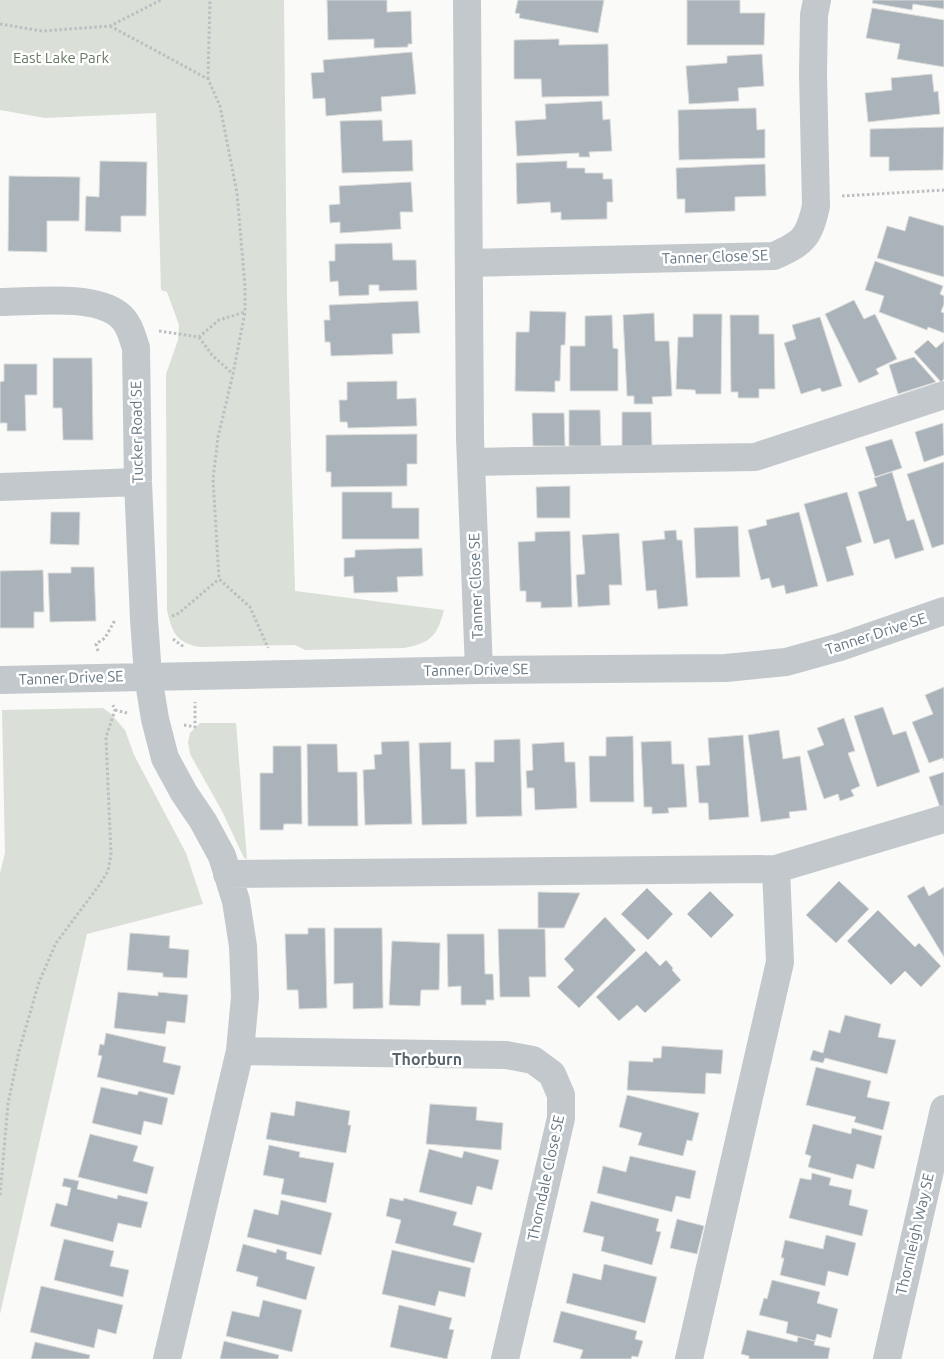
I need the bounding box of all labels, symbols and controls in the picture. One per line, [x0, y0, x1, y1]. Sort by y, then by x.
park label: East Lake Park [13, 49, 109, 66]
street label: Tanner Close SE [662, 246, 768, 267]
street label: Tucker Road SE [127, 381, 146, 483]
street label: Tanner Close SE [465, 533, 486, 639]
street label: Tanner Drive SE [823, 609, 928, 658]
street label: Tanner Drive SE [423, 660, 529, 679]
street label: Tanner Drive SE [18, 667, 124, 688]
district label: Thorburn [392, 1050, 462, 1068]
street label: Thorndale Close SE [524, 1113, 567, 1242]
street label: Thornleigh Way SE [892, 1171, 937, 1297]

